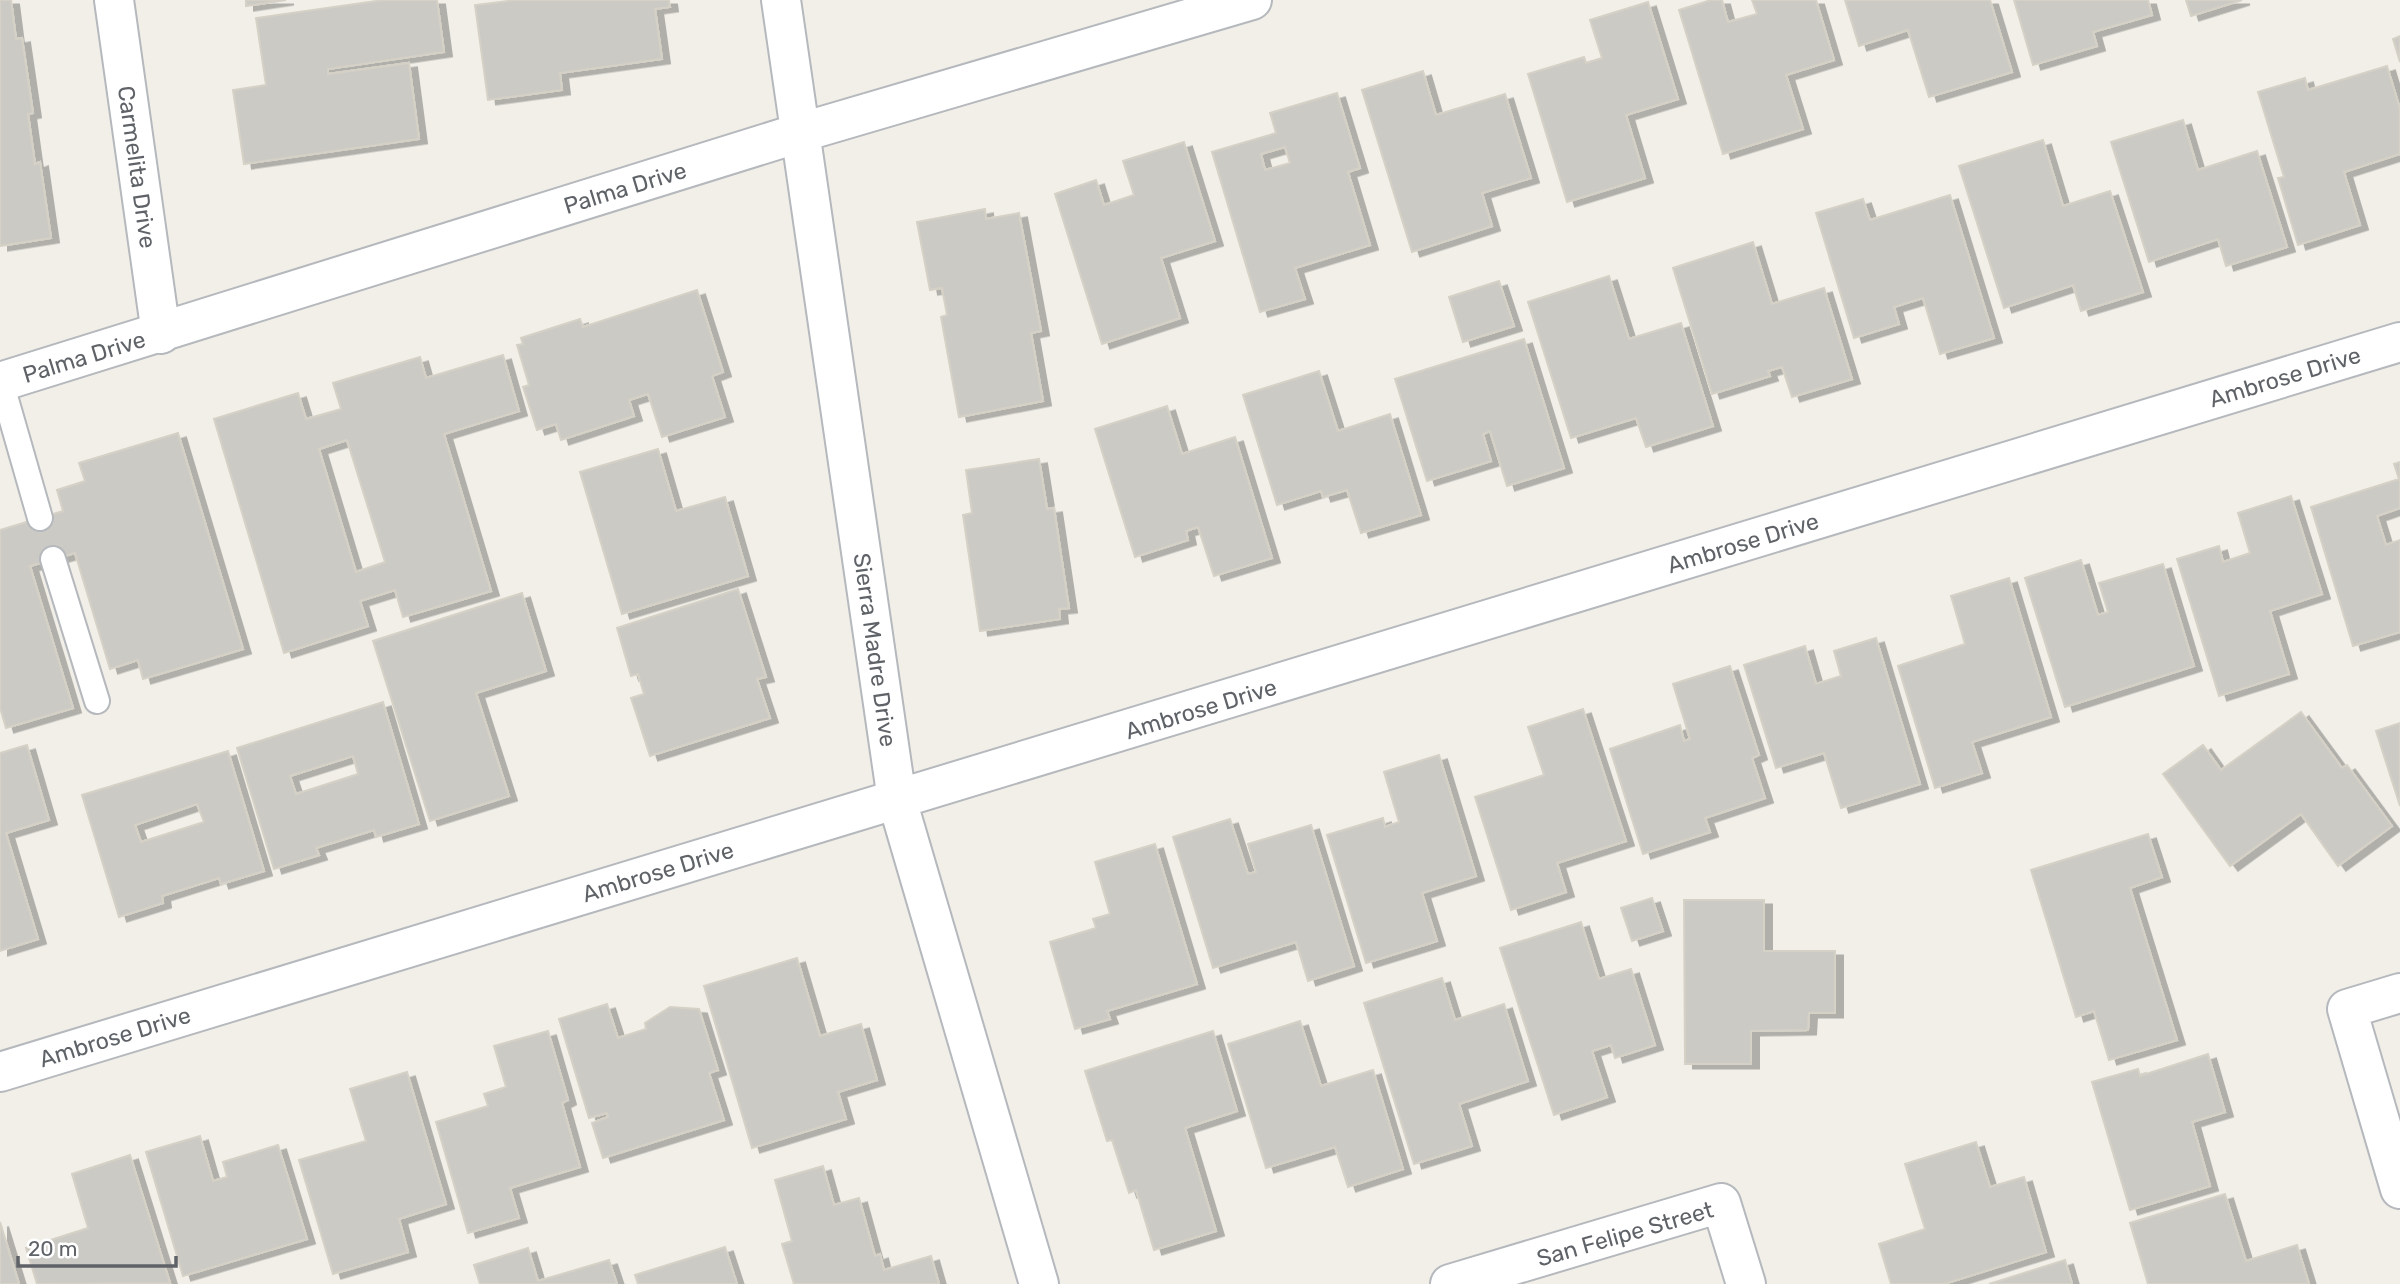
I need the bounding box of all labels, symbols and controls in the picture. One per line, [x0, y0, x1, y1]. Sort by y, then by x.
street label: Carmelita Drive [112, 84, 162, 250]
street label: Palma Drive [560, 156, 690, 220]
street label: Palma Drive [19, 325, 149, 389]
street label: Ambrose Drive [2206, 341, 2364, 413]
street label: Ambrose Drive [1664, 507, 1822, 579]
street label: Sierra Madre Drive [848, 551, 902, 749]
street label: Ambrose Drive [1122, 673, 1280, 745]
street label: Ambrose Drive [579, 836, 737, 908]
street label: Ambrose Drive [36, 1001, 194, 1073]
street label: San Felipe Street [1533, 1195, 1717, 1273]
scale bar [18, 1224, 175, 1268]
text: 20 m [28, 1236, 77, 1261]

